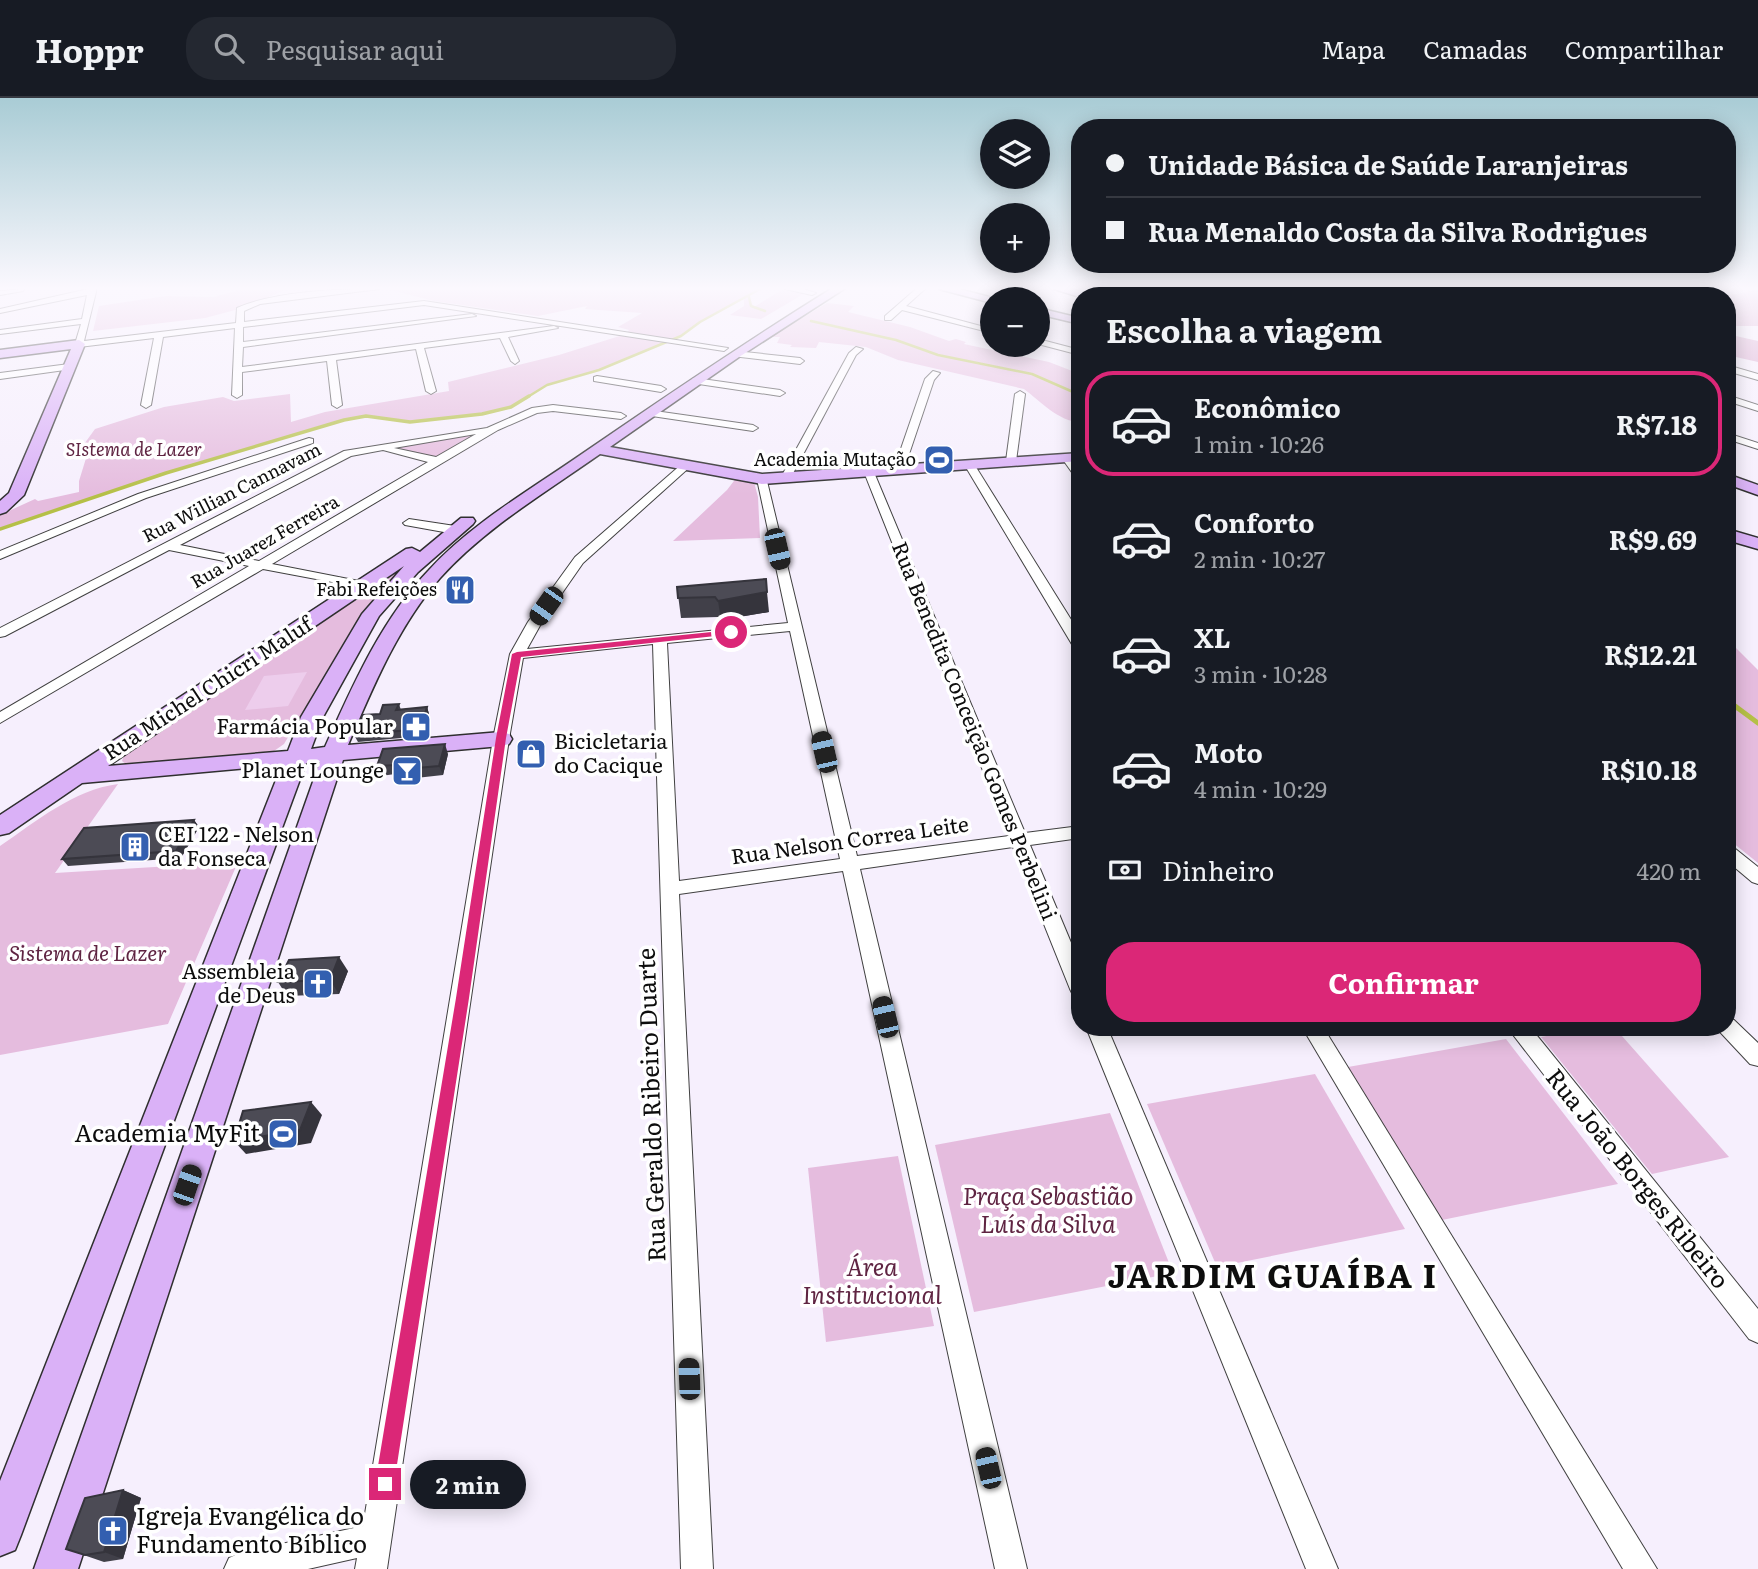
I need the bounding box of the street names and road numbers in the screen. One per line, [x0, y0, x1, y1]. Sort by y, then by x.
street label: Rua Willian Cannavam [137, 435, 325, 548]
street label: Rua Juarez Ferreira [185, 487, 344, 594]
street label: Rua Benedita Conceição Gomes Perbelini [886, 536, 1067, 924]
street label: Rua Michel Chicri Maluf [96, 606, 319, 766]
street label: Rua Nelson Correa Leite [729, 806, 971, 871]
street label: Rua Geraldo Ribeiro Duarte [627, 947, 672, 1263]
street label: Rua João Borges Ribeiro [1539, 1060, 1739, 1295]

